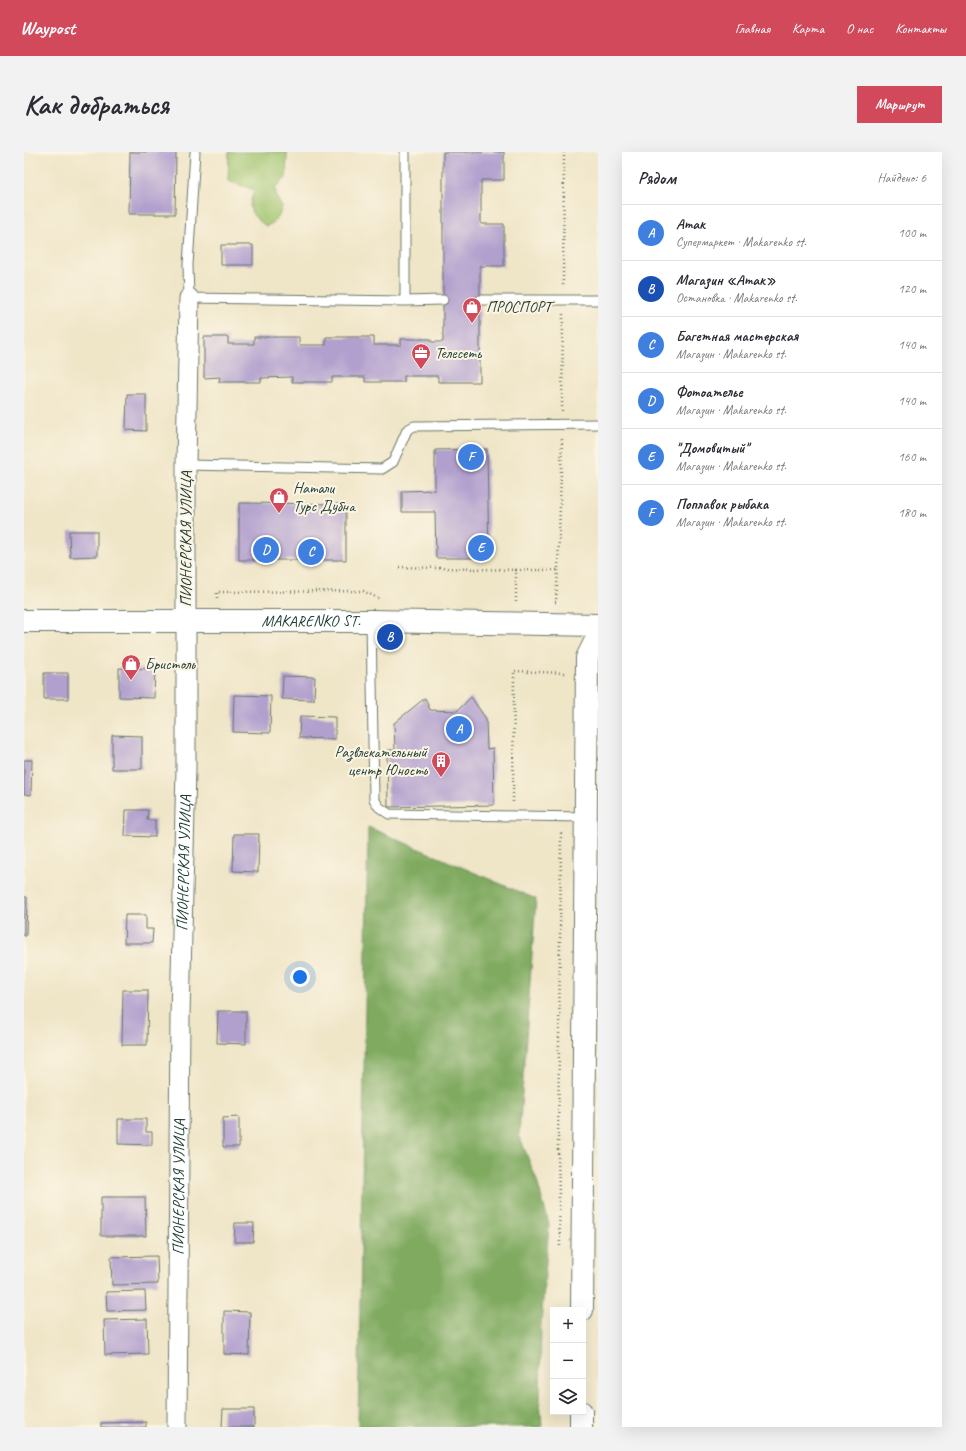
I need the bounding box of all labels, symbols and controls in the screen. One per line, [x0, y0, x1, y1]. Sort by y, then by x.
text: Waypost [20, 16, 75, 40]
text: Главная [735, 20, 770, 37]
text: Карта [792, 20, 824, 37]
text: О нас [846, 20, 873, 37]
text: Контакты [895, 20, 946, 37]
button: Маршрут [857, 86, 942, 123]
text: Как добраться [24, 87, 169, 122]
text: Рядом [638, 168, 676, 189]
text: Найдено: 6 [878, 170, 926, 186]
text: Атак [676, 215, 705, 234]
text: A [648, 225, 654, 241]
text: 100 m [898, 225, 926, 241]
text: Супермаркет · Makarenko st. [676, 234, 806, 250]
text: Магазин «Атак» [676, 271, 776, 290]
text: B [648, 281, 654, 297]
text: 120 m [898, 281, 926, 297]
text: Остановка · Makarenko st. [676, 290, 797, 306]
shop icon: ПРОСПОРТ [461, 296, 483, 324]
place label: ПРОСПОРТ [486, 297, 556, 317]
text: Багетная мастерская [676, 327, 798, 346]
text: C [648, 337, 654, 353]
text: 140 m [898, 337, 926, 353]
office icon: Телесеть [410, 342, 432, 370]
place label: Телесеть [435, 343, 482, 363]
text: Магазин · Makarenko st. [676, 346, 786, 362]
text: Фотоателье [676, 383, 743, 402]
text: D [647, 393, 655, 409]
text: 140 m [898, 393, 926, 409]
text: Магазин · Makarenko st. [676, 402, 786, 418]
text: "Домовитый" [676, 439, 748, 458]
pin: F [458, 442, 484, 472]
text: E [648, 449, 654, 465]
text: 160 m [898, 449, 926, 465]
text: Магазин · Makarenko st. [676, 458, 786, 474]
street label: ПИОНЕРСКАЯ УЛИЦА [176, 470, 196, 607]
place label: Натали Турс Дубна [293, 478, 356, 516]
shop icon: Натали Турс Дубна [268, 486, 290, 514]
text: Поплавок рыбака [676, 495, 768, 514]
text: F [648, 505, 654, 521]
text: 180 m [898, 505, 926, 521]
text: Магазин · Makarenko st. [676, 514, 786, 530]
pin: E [468, 533, 494, 563]
pin: D [253, 535, 279, 565]
pin: C [298, 537, 324, 567]
street label: MAKARENKO ST. [262, 611, 361, 631]
pin: B [377, 622, 403, 652]
shop icon: Бристоль [120, 653, 142, 681]
place label: Бристоль [145, 654, 197, 674]
pin: A [446, 714, 472, 744]
place label: Развлекательный центр Юность [335, 742, 429, 780]
building icon: Развлекательный центр Юность [430, 750, 452, 778]
street label: ПИОНЕРСКАЯ УЛИЦА [172, 794, 195, 931]
your location [290, 967, 310, 987]
street label: ПИОНЕРСКАЯ УЛИЦА [168, 1118, 189, 1255]
map controls [550, 1307, 586, 1415]
button: + [550, 1307, 586, 1343]
button: − [550, 1343, 586, 1379]
button: layers [550, 1379, 586, 1415]

